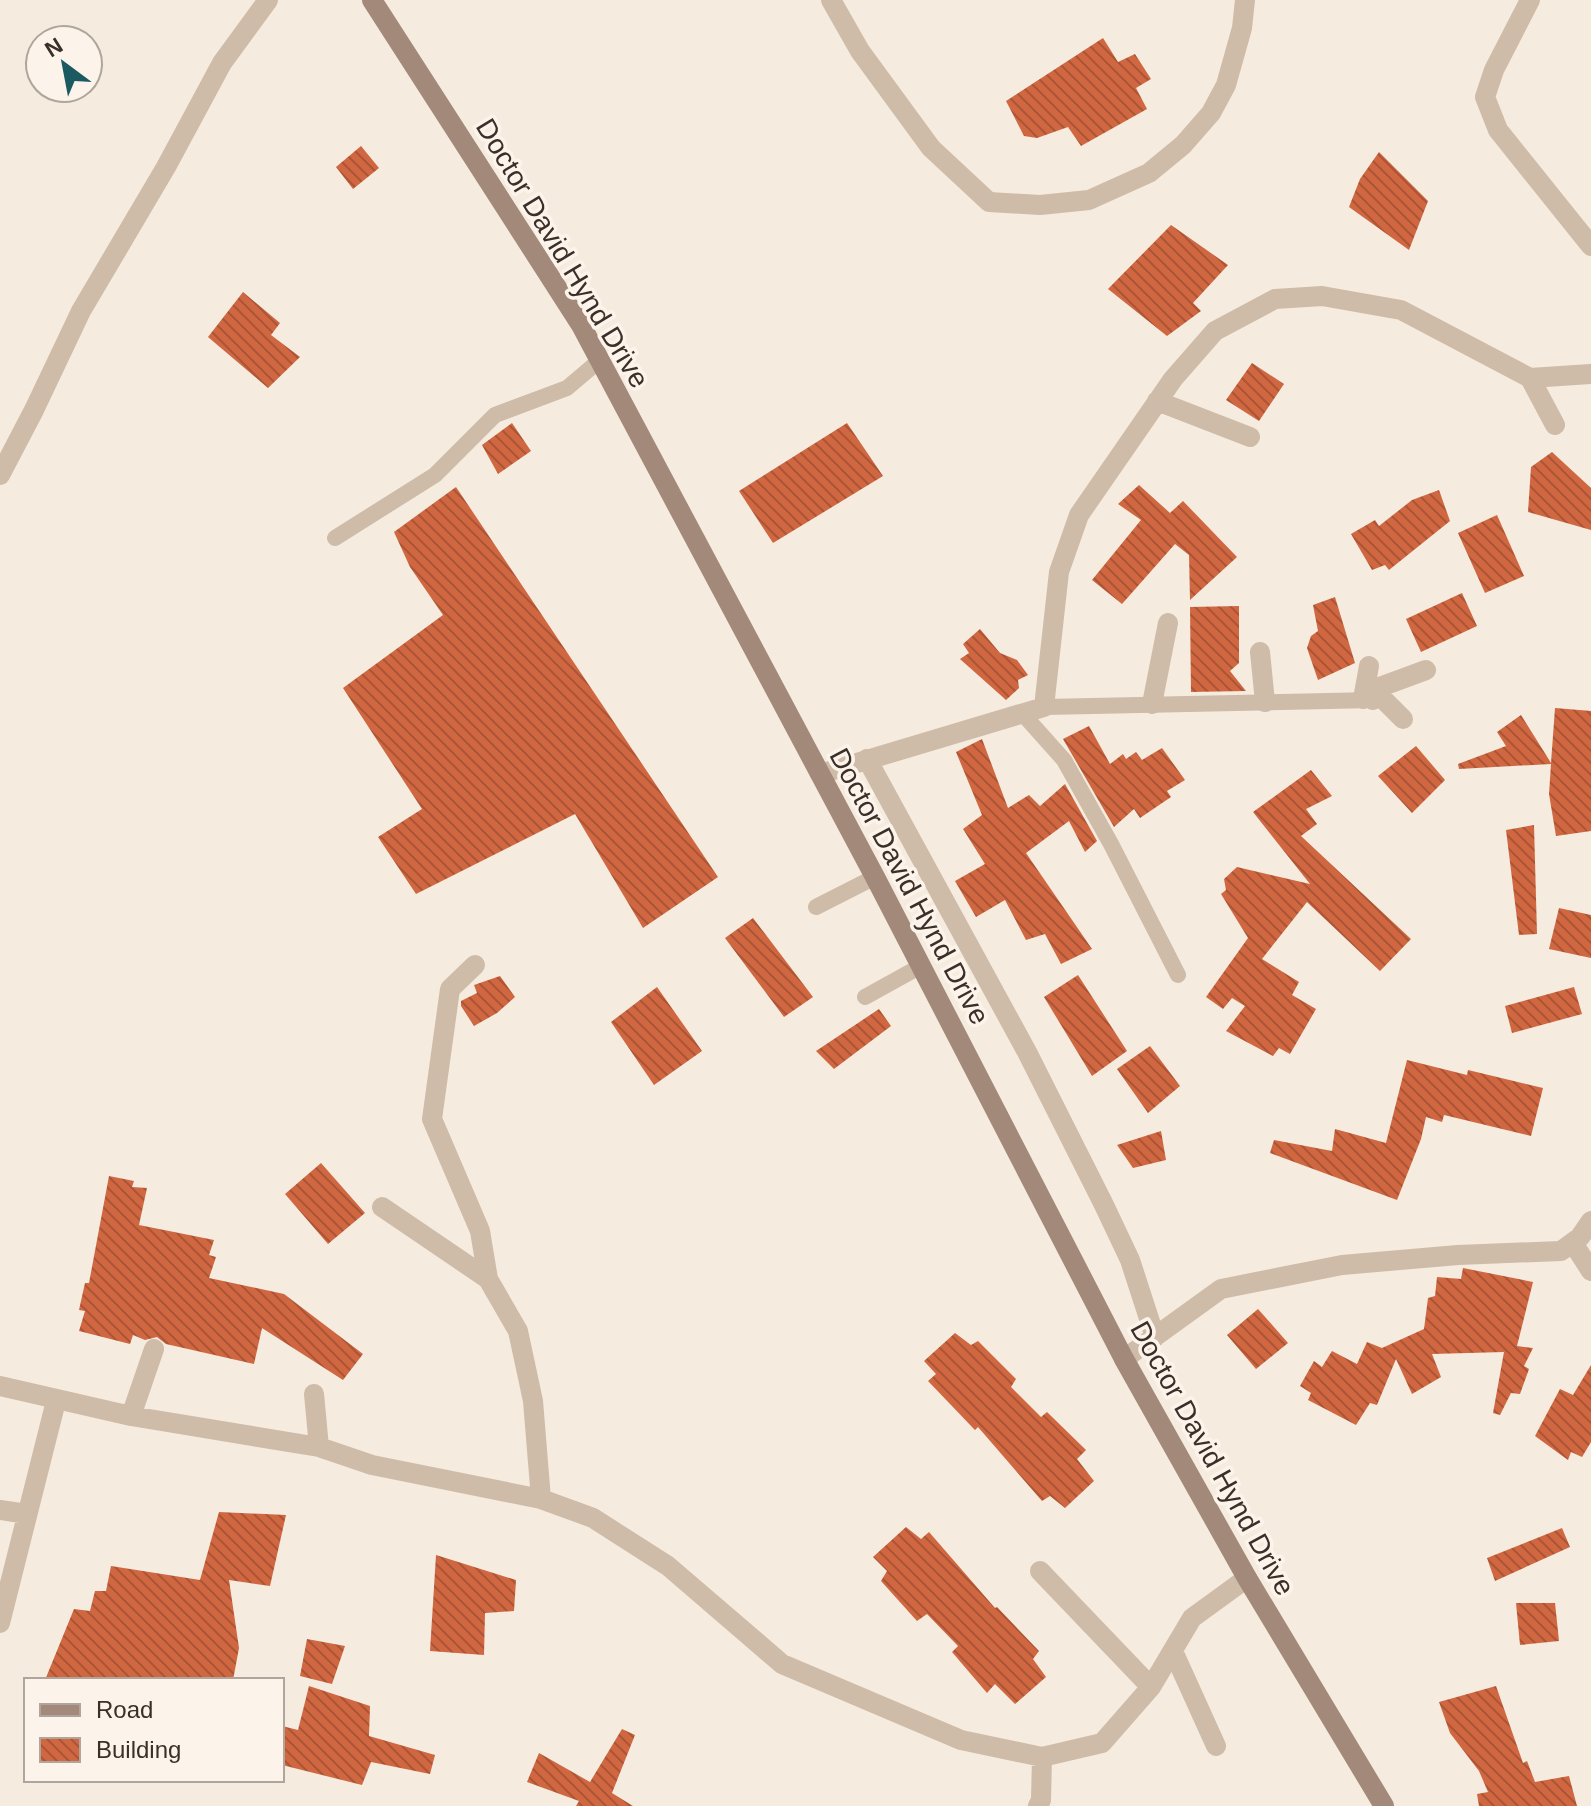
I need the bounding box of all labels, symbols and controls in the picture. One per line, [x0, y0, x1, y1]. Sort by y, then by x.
north arrow [24, 24, 104, 104]
text: N [40, 33, 67, 62]
street label: Doctor David Hynd Drive [470, 113, 655, 393]
street label: Doctor David Hynd Drive [824, 743, 996, 1030]
street label: Doctor David Hynd Drive [1124, 1316, 1301, 1600]
legend [24, 1678, 284, 1782]
text: Road [96, 1696, 153, 1723]
text: Building [96, 1736, 181, 1763]

